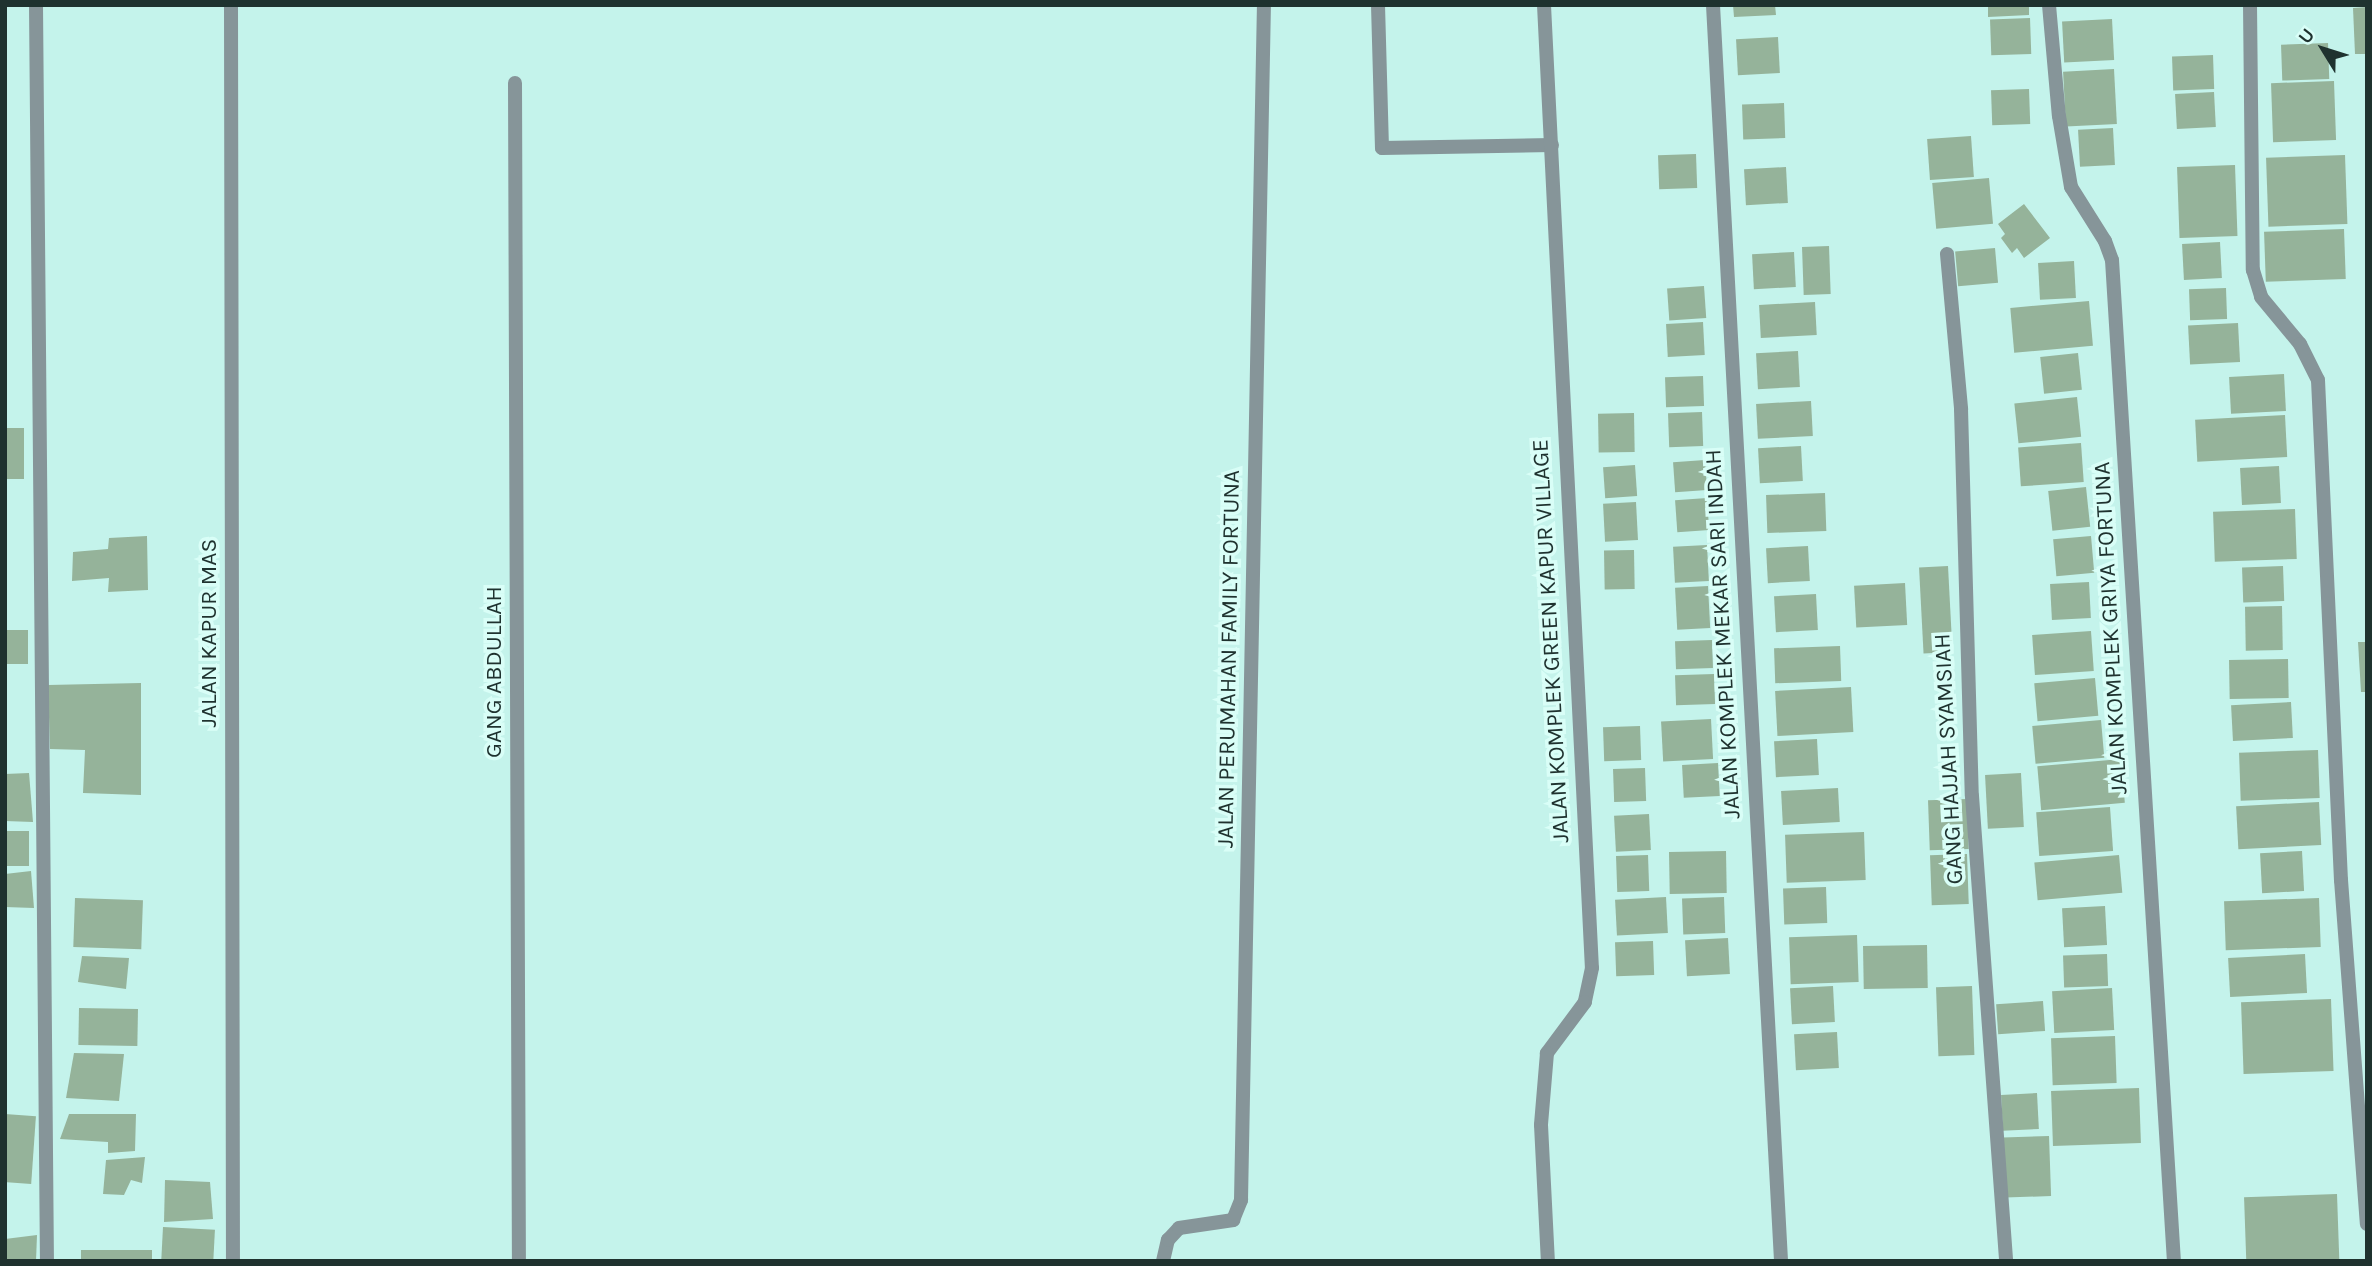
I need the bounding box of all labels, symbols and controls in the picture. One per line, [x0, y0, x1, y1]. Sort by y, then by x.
north arrow [2288, 14, 2358, 84]
text: U [2294, 24, 2319, 48]
street label: JALAN KOMPLEK GREEN KAPUR VILLAGE [1527, 439, 1575, 843]
street label: JALAN KOMPLEK MEKAR SARI INDAH [1700, 449, 1746, 819]
street label: JALAN KOMPLEK GRIYA FORTUNA [2088, 461, 2134, 795]
street label: JALAN PERUMAHAN FAMILY FORTUNA [1212, 470, 1246, 848]
street label: JALAN KAPUR MAS [195, 539, 223, 727]
street label: GANG ABDULLAH [480, 586, 508, 758]
street label: GANG HAJJAH SYAMSIAH [1929, 633, 1969, 885]

